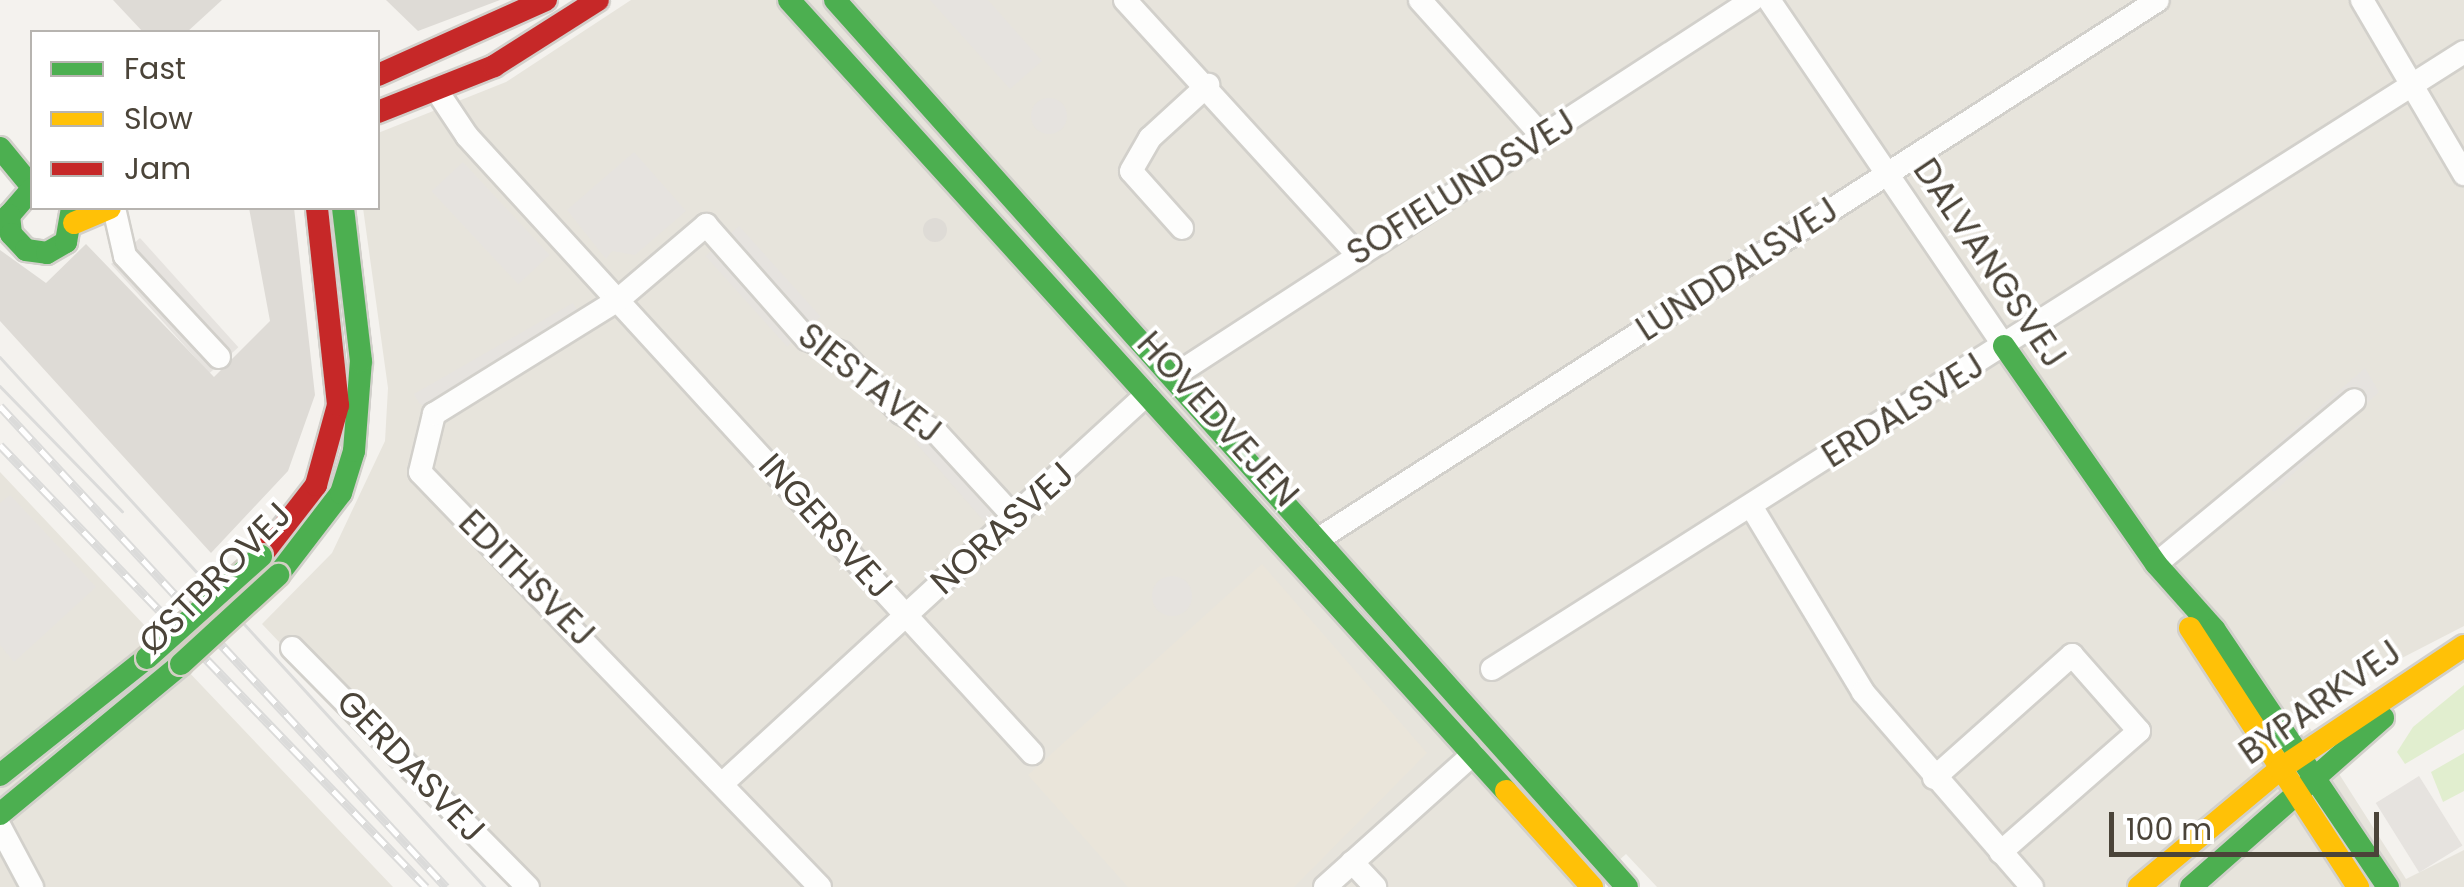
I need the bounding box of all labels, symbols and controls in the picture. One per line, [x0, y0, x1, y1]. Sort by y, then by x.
legend [30, 30, 380, 210]
text: Fast [124, 47, 186, 90]
text: Slow [124, 97, 193, 140]
street label: SOFIELUNDSVEJ [1339, 100, 1583, 274]
text: Jam [124, 147, 191, 190]
street label: DALVANGSVEJ [1905, 150, 2075, 376]
street label: LUNDDALSVEJ [1628, 188, 1846, 350]
street label: SIESTAVEJ [790, 314, 950, 452]
street label: HOVEDVEJEN [1129, 323, 1307, 515]
street label: ERDALSVEJ [1814, 344, 1992, 476]
street label: INGERSVEJ [750, 445, 902, 607]
street label: NORASVEJ [922, 453, 1082, 603]
street label: ØSTBROVEJ [130, 493, 300, 663]
street label: EDITHSVEJ [450, 501, 604, 655]
street label: BYPARKVEJ [2231, 631, 2409, 773]
street label: GERDASVEJ [328, 681, 494, 851]
scale bar [2114, 792, 2384, 854]
text: 100 m [2126, 808, 2212, 851]

